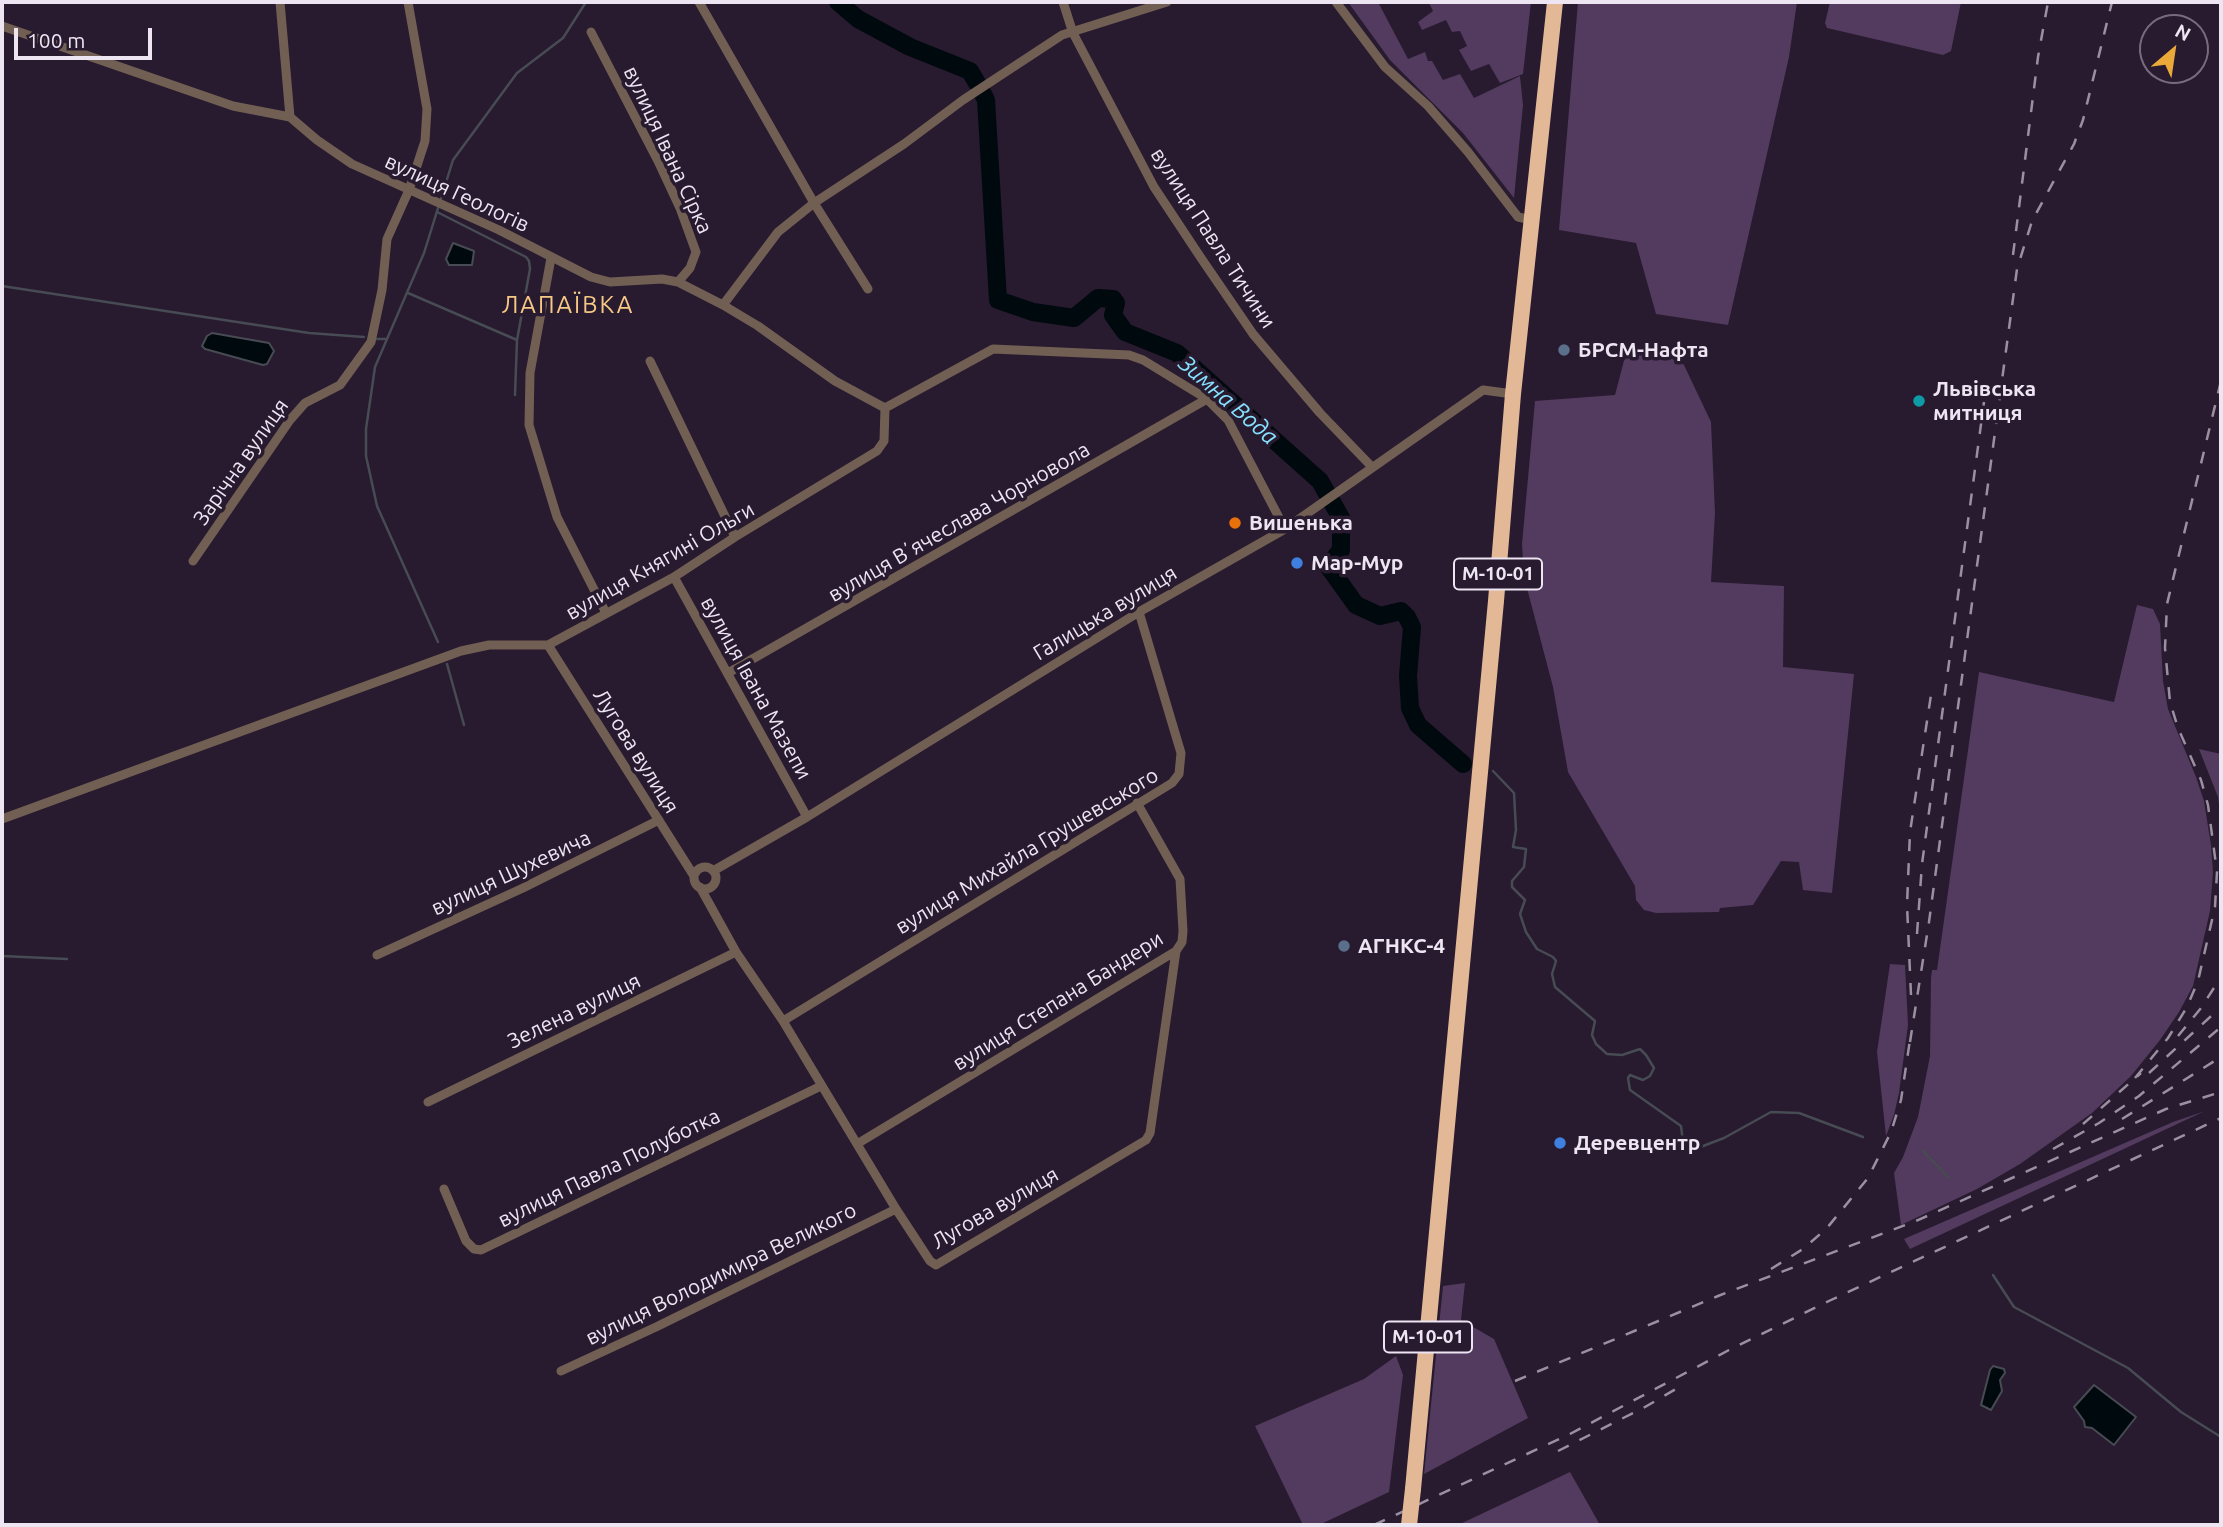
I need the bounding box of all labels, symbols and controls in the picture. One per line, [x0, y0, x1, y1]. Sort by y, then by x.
scale bar [18, 14, 156, 58]
north arrow [2139, 14, 2209, 84]
text: N [2172, 19, 2195, 45]
text: 100 m [27, 28, 85, 52]
street label: вулиця Івана Сірка [618, 62, 718, 238]
street label: вулиця Павла Тичини [1145, 143, 1281, 333]
street label: вулиця Геологів [381, 149, 533, 237]
district label: ЛАПАЇВКА [503, 291, 633, 319]
place label: БРСМ-Нафта [1578, 337, 1709, 363]
marker: БРСМ-Нафта [1556, 342, 1572, 358]
water label: Зимна Вода [1173, 350, 1283, 450]
place label: Львівська митниця [1933, 376, 2036, 426]
marker: Львівська митниця [1911, 393, 1927, 409]
street label: Зарічна вулиця [188, 394, 294, 530]
street label: вулиця Вʼячеслава Чорновола [824, 437, 1094, 607]
street label: вулиця Княгині Ольги [561, 497, 759, 625]
place label: Вишенька [1249, 510, 1353, 536]
marker: Вишенька [1227, 515, 1243, 531]
place label: Мар-Мур [1311, 550, 1403, 576]
marker: Мар-Мур [1289, 555, 1305, 571]
road number: М-10-01 [1454, 558, 1542, 590]
street label: Галицька вулиця [1029, 560, 1181, 666]
street label: вулиця Івана Мазепи [695, 592, 817, 784]
street label: Лугова вулиця [588, 684, 684, 818]
street label: вулиця Михайла Грушевського [891, 762, 1163, 940]
street label: вулиця Шухевича [427, 825, 595, 921]
street label: вулиця Степана Бандери [948, 926, 1168, 1076]
place label: АГНКС-4 [1358, 933, 1445, 959]
marker: АГНКС-4 [1336, 938, 1352, 954]
street label: Зелена вулиця [503, 968, 645, 1054]
street label: вулиця Павла Полуботка [494, 1103, 724, 1233]
place label: Деревцентр [1574, 1130, 1700, 1156]
marker: Деревцентр [1552, 1135, 1568, 1151]
street label: Лугова вулиця [927, 1162, 1063, 1254]
street label: вулиця Володимира Великого [582, 1197, 860, 1351]
road number: М-10-01 [1384, 1322, 1472, 1352]

